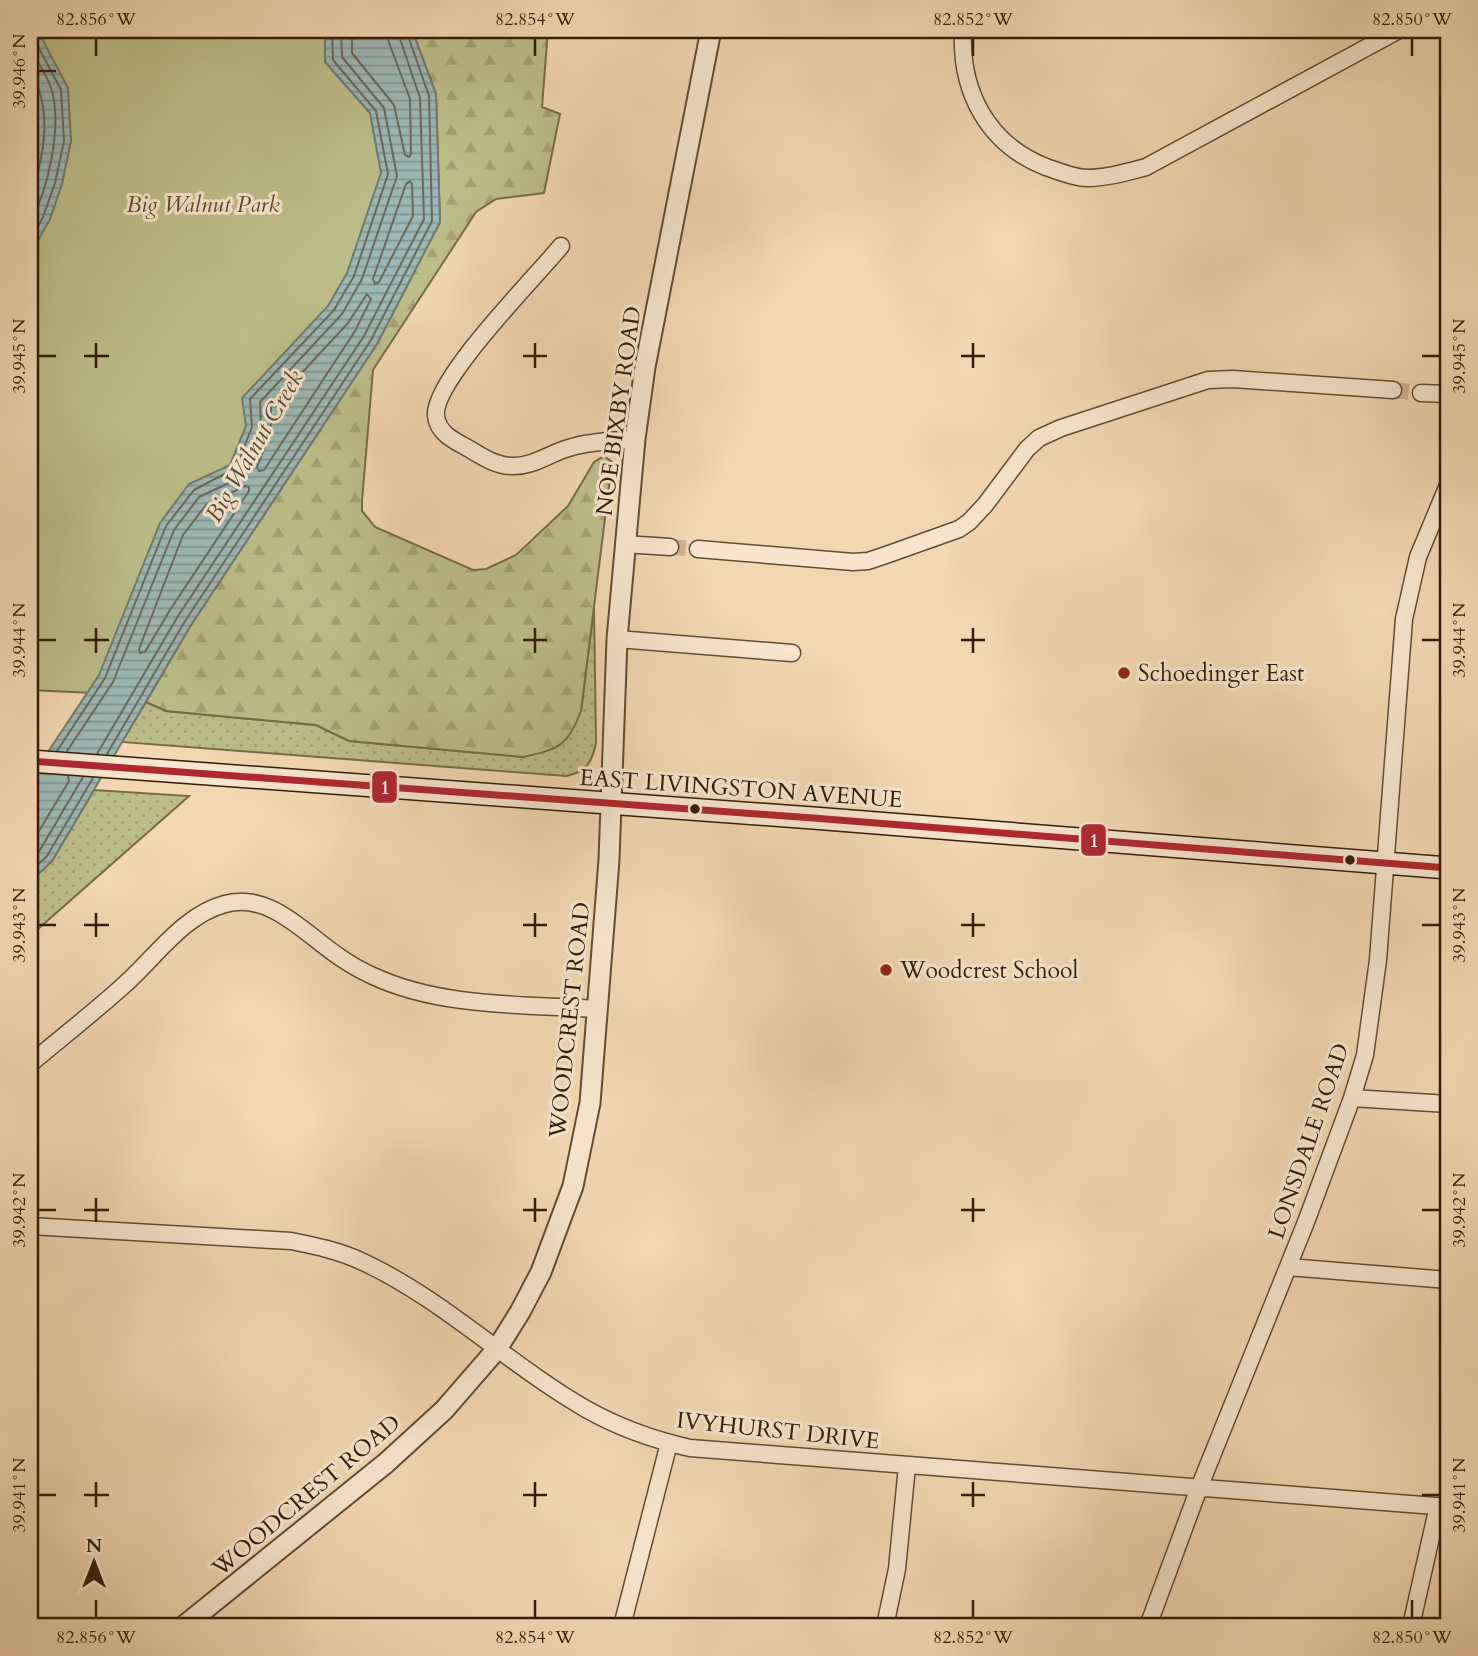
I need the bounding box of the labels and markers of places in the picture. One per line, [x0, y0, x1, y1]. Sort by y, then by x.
place label: Schoedinger East [1138, 658, 1304, 689]
marker: Schoedinger East [1116, 665, 1132, 681]
unlabelled marker [688, 802, 702, 816]
unlabelled marker [1343, 853, 1357, 867]
place label: Woodcrest School [899, 955, 1078, 986]
marker: Woodcrest School [878, 962, 894, 978]

